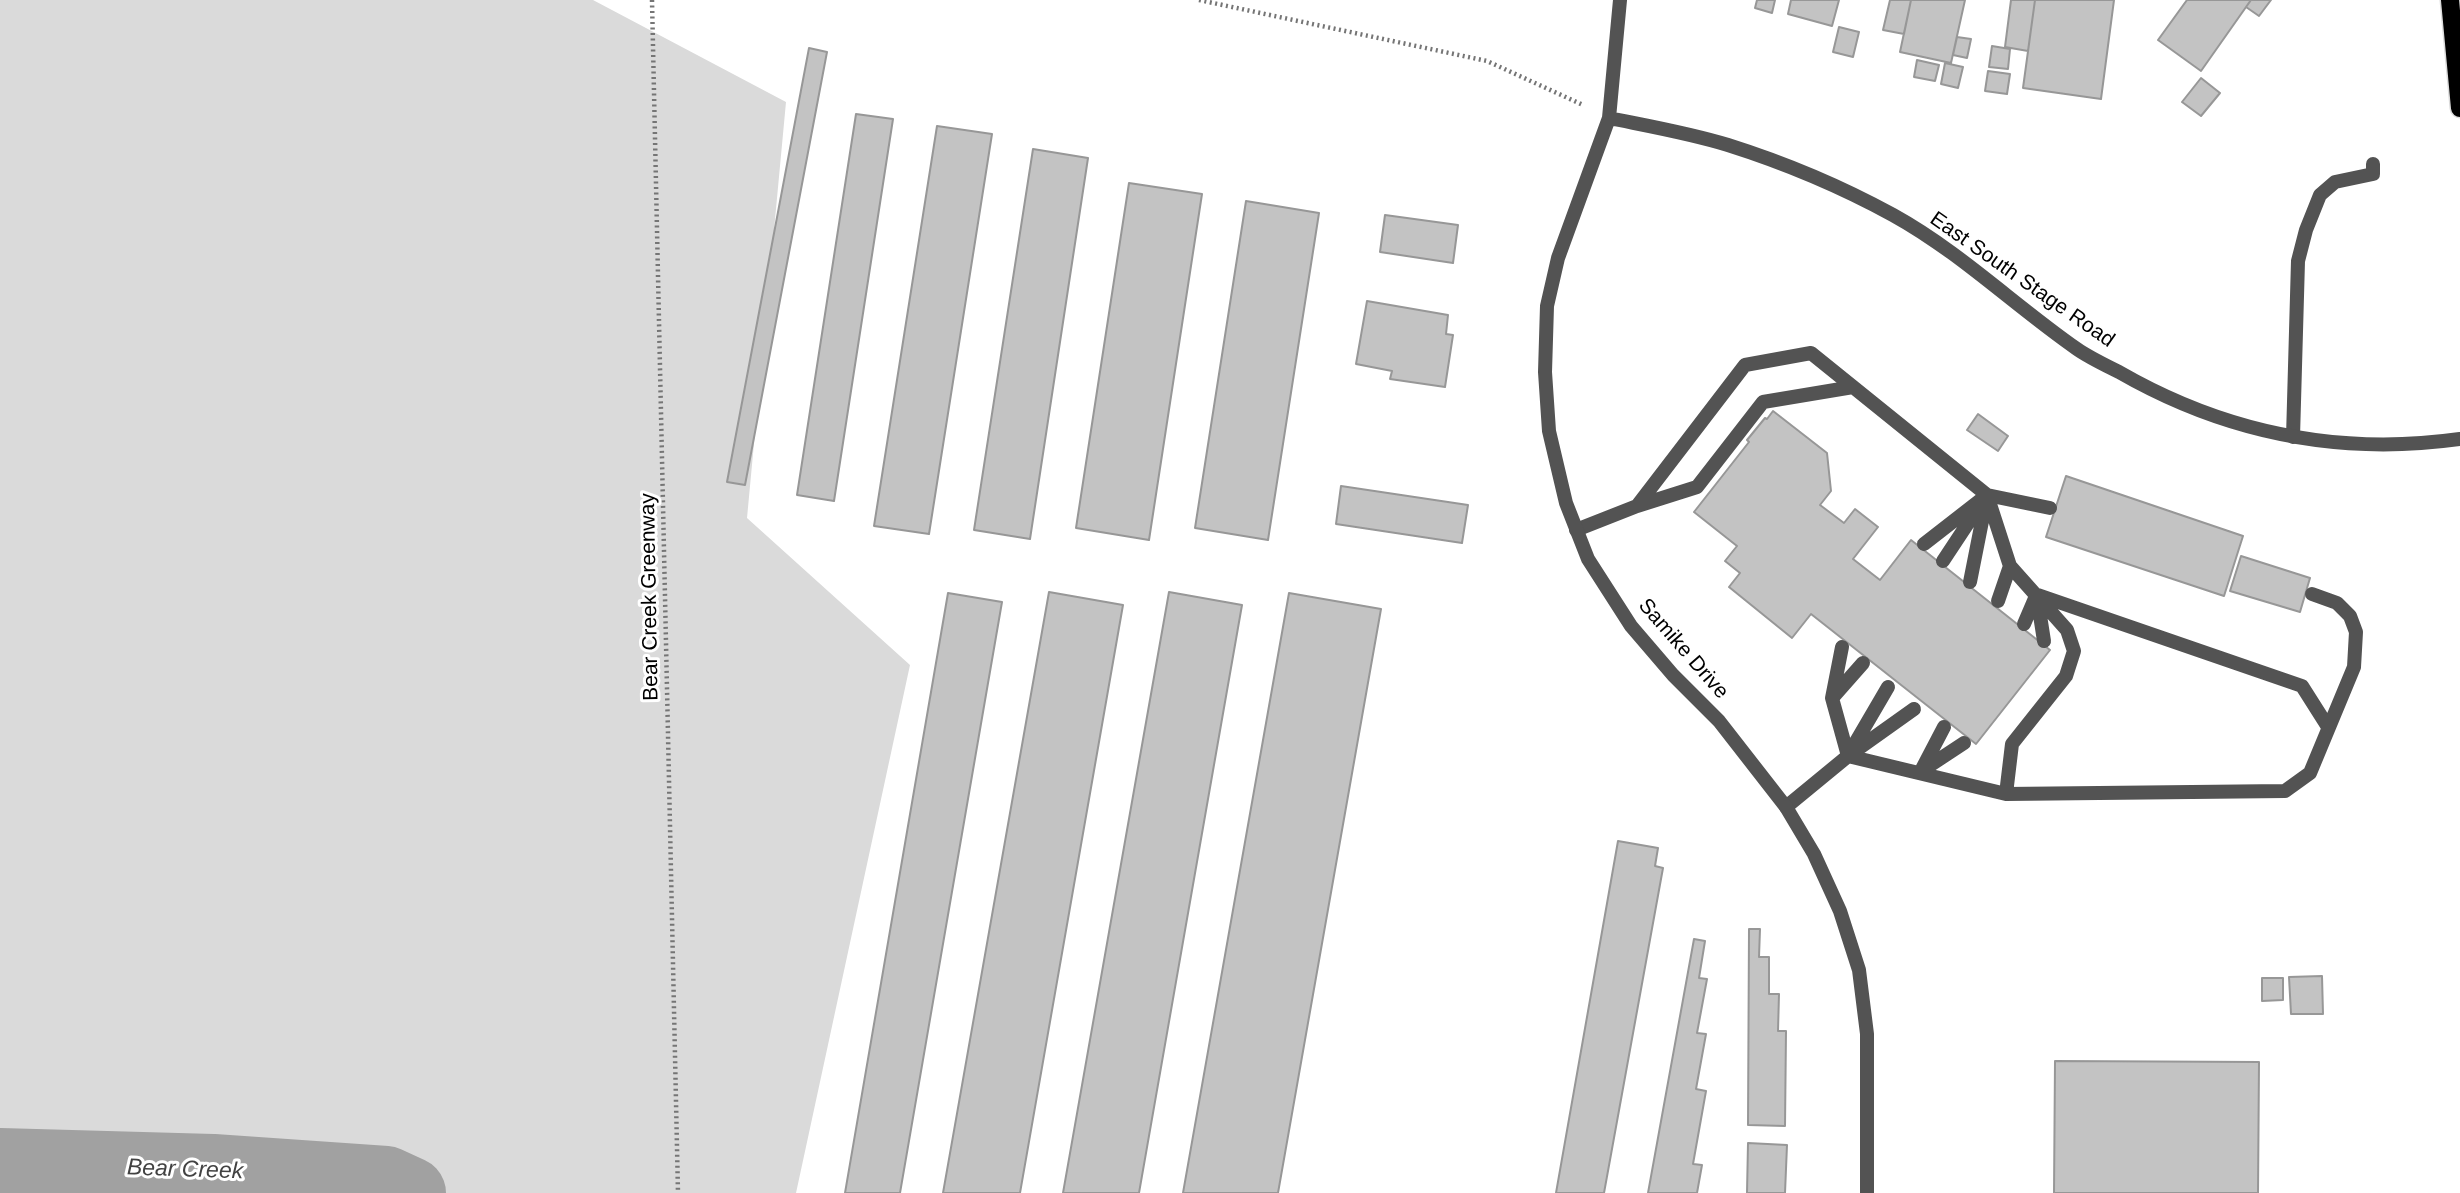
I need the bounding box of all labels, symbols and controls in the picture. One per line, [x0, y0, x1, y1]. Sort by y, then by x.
street label: East South Stage Road [1925, 207, 2119, 353]
street label: Bear Creek Greenway [636, 493, 664, 701]
street label: Samike Drive [1633, 594, 1733, 704]
water label: Bear Creek [126, 1154, 244, 1186]

